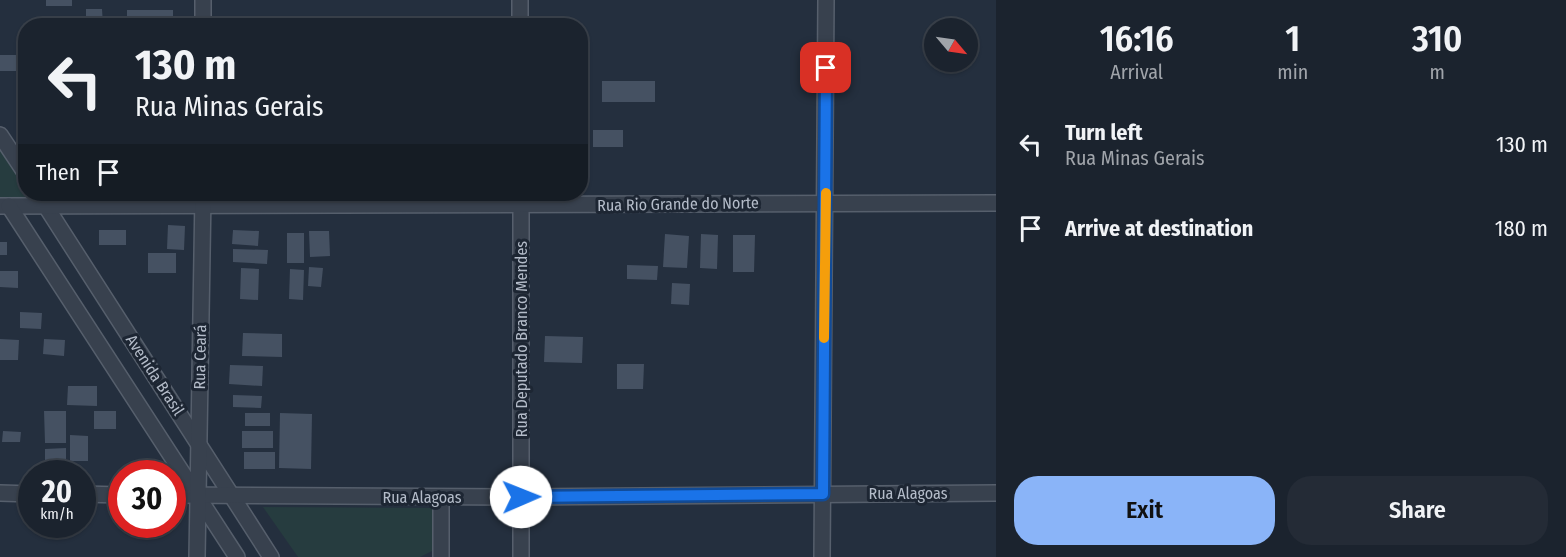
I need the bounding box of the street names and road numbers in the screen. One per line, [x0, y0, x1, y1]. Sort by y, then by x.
street label: Rua Rio Grande do Norte [597, 193, 759, 215]
street label: Rua Deputado Branco Mendes [512, 241, 531, 437]
street label: Rua Ceará [190, 324, 210, 390]
street label: Avenida Brasil [122, 331, 188, 419]
street label: Rua Alagoas [868, 484, 948, 503]
street label: Rua Alagoas [382, 488, 462, 507]

